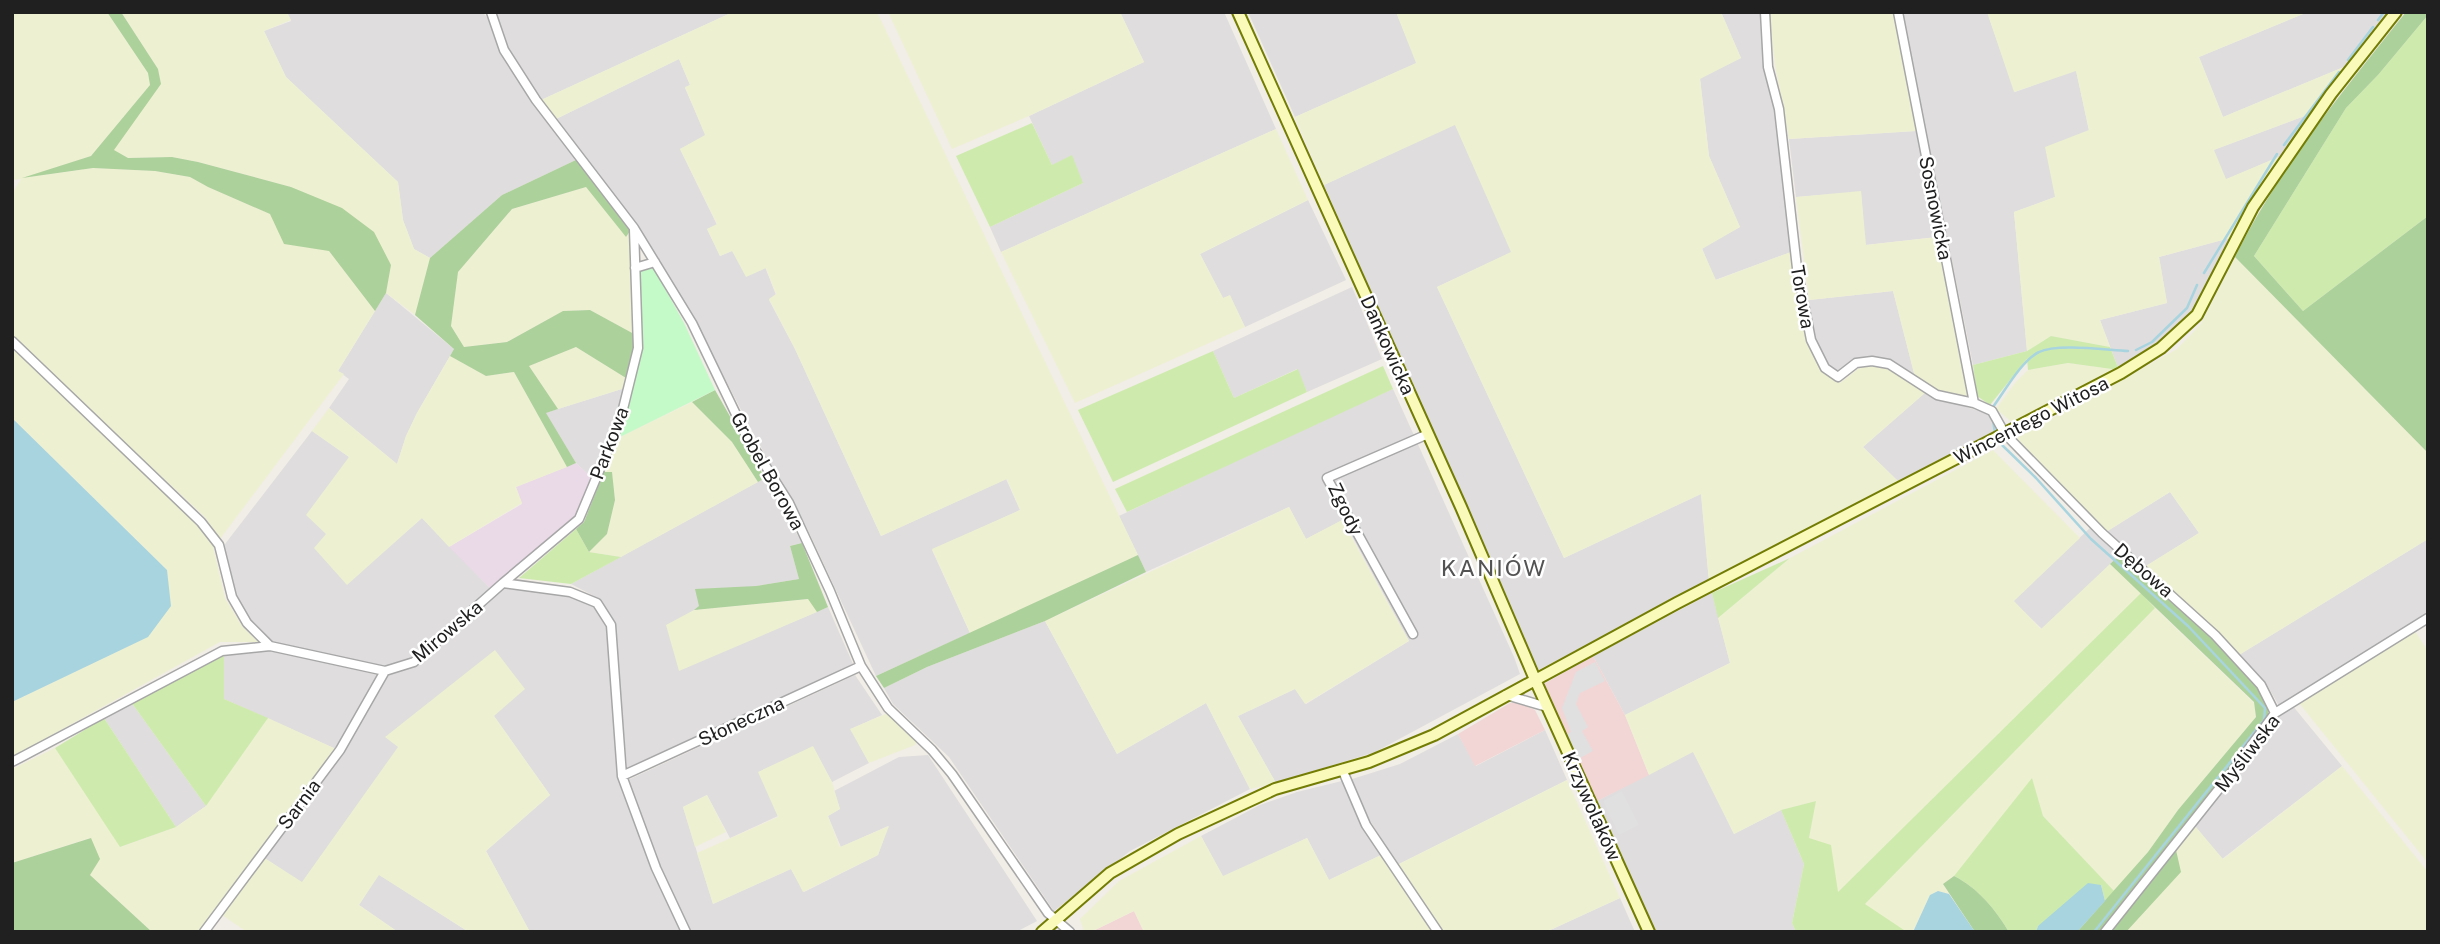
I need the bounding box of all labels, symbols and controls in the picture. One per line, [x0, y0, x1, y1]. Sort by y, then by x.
street label: Sosnowicka [1915, 154, 1957, 262]
street label: Torowa [1787, 264, 1819, 330]
street label: Dankowicka [1356, 292, 1420, 398]
street label: Wincentego Witosa [1950, 372, 2112, 468]
street label: Parkowa [585, 404, 633, 482]
street label: Grobel Borowa [727, 408, 809, 534]
street label: Zgody [1324, 479, 1368, 539]
street label: Dębowa [2110, 538, 2178, 602]
district label: KANIÓW [1441, 554, 1547, 581]
street label: Mirowska [407, 595, 487, 667]
street label: Słoneczna [695, 692, 787, 750]
street label: Myśliwska [2210, 710, 2284, 796]
street label: Krzywolaków [1558, 748, 1626, 864]
street label: Sarnia [273, 775, 325, 833]

